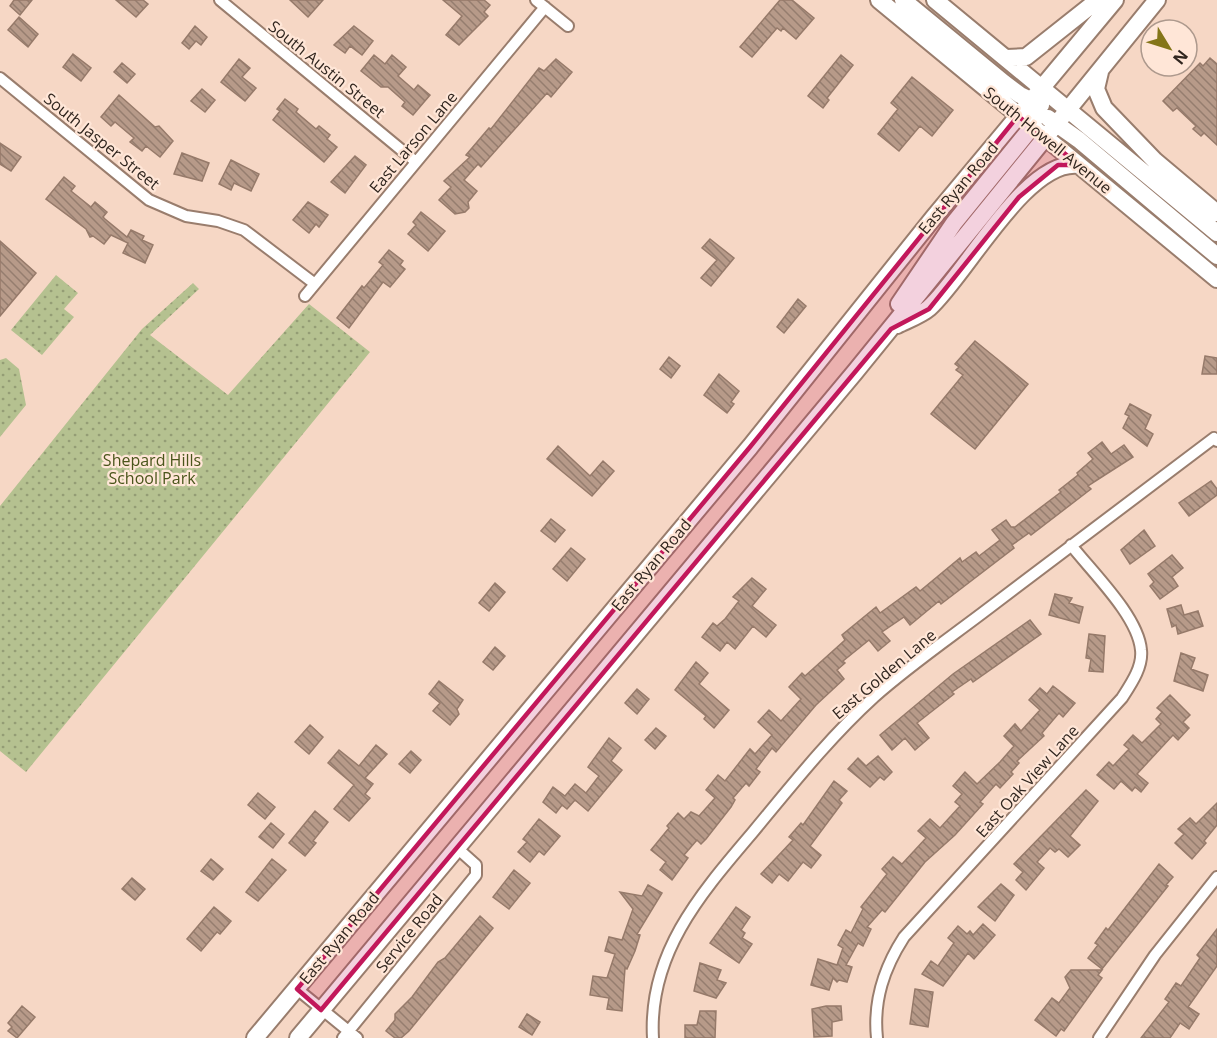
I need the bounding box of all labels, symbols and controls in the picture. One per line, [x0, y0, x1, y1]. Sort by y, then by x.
street label: South Austin Street [264, 15, 390, 123]
north arrow [1139, 18, 1199, 78]
text: N [1168, 45, 1193, 69]
street label: South Howell Avenue [979, 82, 1117, 198]
street label: South Jasper Street [40, 87, 165, 195]
street label: East Larson Lane [364, 87, 462, 197]
street label: East Ryan Road [913, 137, 1003, 239]
park label: Shepard Hills School Park [103, 449, 201, 489]
street label: East Ryan Road [606, 514, 696, 616]
street label: East Golden Lane [827, 624, 941, 724]
street label: East Oak View Lane [971, 720, 1083, 842]
street label: East Ryan Road [294, 887, 384, 989]
street label: Service Road [370, 889, 448, 977]

